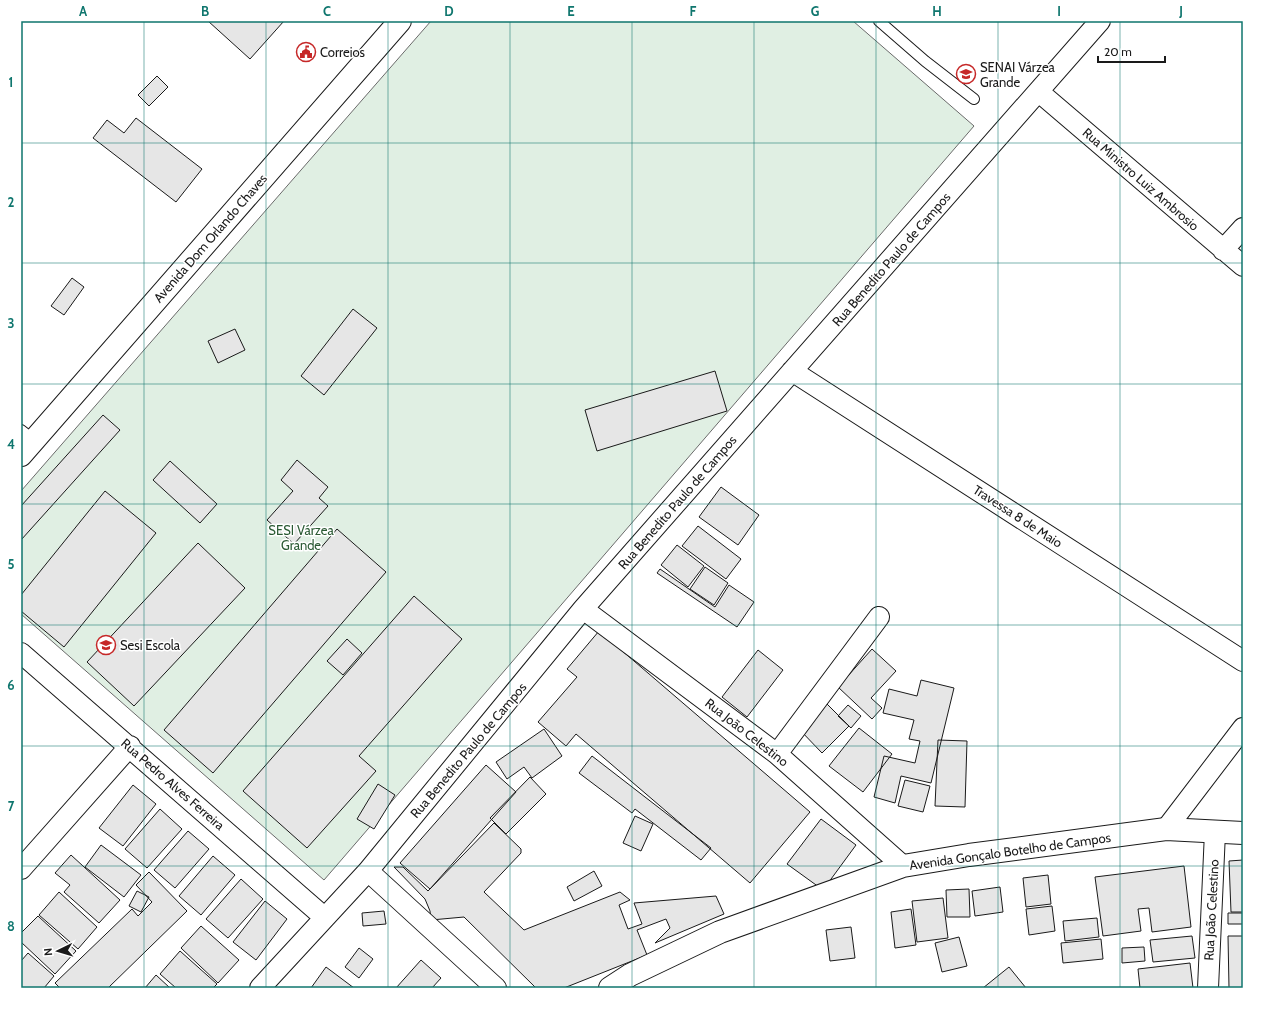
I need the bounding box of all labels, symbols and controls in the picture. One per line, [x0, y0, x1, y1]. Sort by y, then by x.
text: A [79, 3, 88, 19]
text: B [201, 3, 209, 19]
text: C [323, 3, 331, 19]
text: D [444, 3, 454, 19]
text: E [567, 3, 575, 19]
text: F [690, 3, 697, 19]
text: G [811, 3, 820, 19]
text: H [932, 3, 942, 19]
text: I [1057, 3, 1061, 19]
text: J [1178, 3, 1183, 19]
scale bar [1098, 38, 1165, 64]
public building icon: Correios [295, 41, 317, 63]
place label: Correios [320, 44, 366, 60]
text: 20 m [1104, 44, 1132, 59]
place label: SENAI Várzea Grande [980, 59, 1056, 90]
school or university icon: SENAI Várzea Grande [955, 63, 977, 85]
text: 1 [9, 74, 13, 90]
street label: Rua Ministro Luiz Ambrosio [1080, 124, 1202, 234]
street label: Avenida Dom Orlando Chaves [150, 170, 271, 306]
street label: Rua Benedito Paulo de Campos [829, 188, 954, 329]
text: 2 [8, 194, 15, 210]
text: 3 [7, 315, 15, 331]
street label: Rua Benedito Paulo de Campos [615, 431, 740, 572]
text: 4 [7, 436, 15, 452]
street label: Travessa 8 de Maio [970, 481, 1066, 551]
park label: SESI Várzea Grande [268, 522, 334, 553]
text: 5 [8, 556, 15, 572]
school or university icon: Sesi Escola [95, 634, 117, 656]
place label: Sesi Escola [120, 637, 181, 653]
text: 6 [7, 677, 15, 693]
street label: Rua Benedito Paulo de Campos [407, 679, 530, 821]
street label: Rua João Celestino [702, 694, 792, 770]
street label: Rua Pedro Alves Ferreira [118, 735, 228, 834]
text: 7 [8, 798, 15, 814]
street label: Avenida Gonçalo Botelho de Campos [908, 829, 1112, 873]
street label: Rua João Celestino [1200, 859, 1222, 961]
text: 8 [7, 918, 15, 934]
north arrow [38, 931, 78, 971]
text: N [41, 947, 55, 956]

